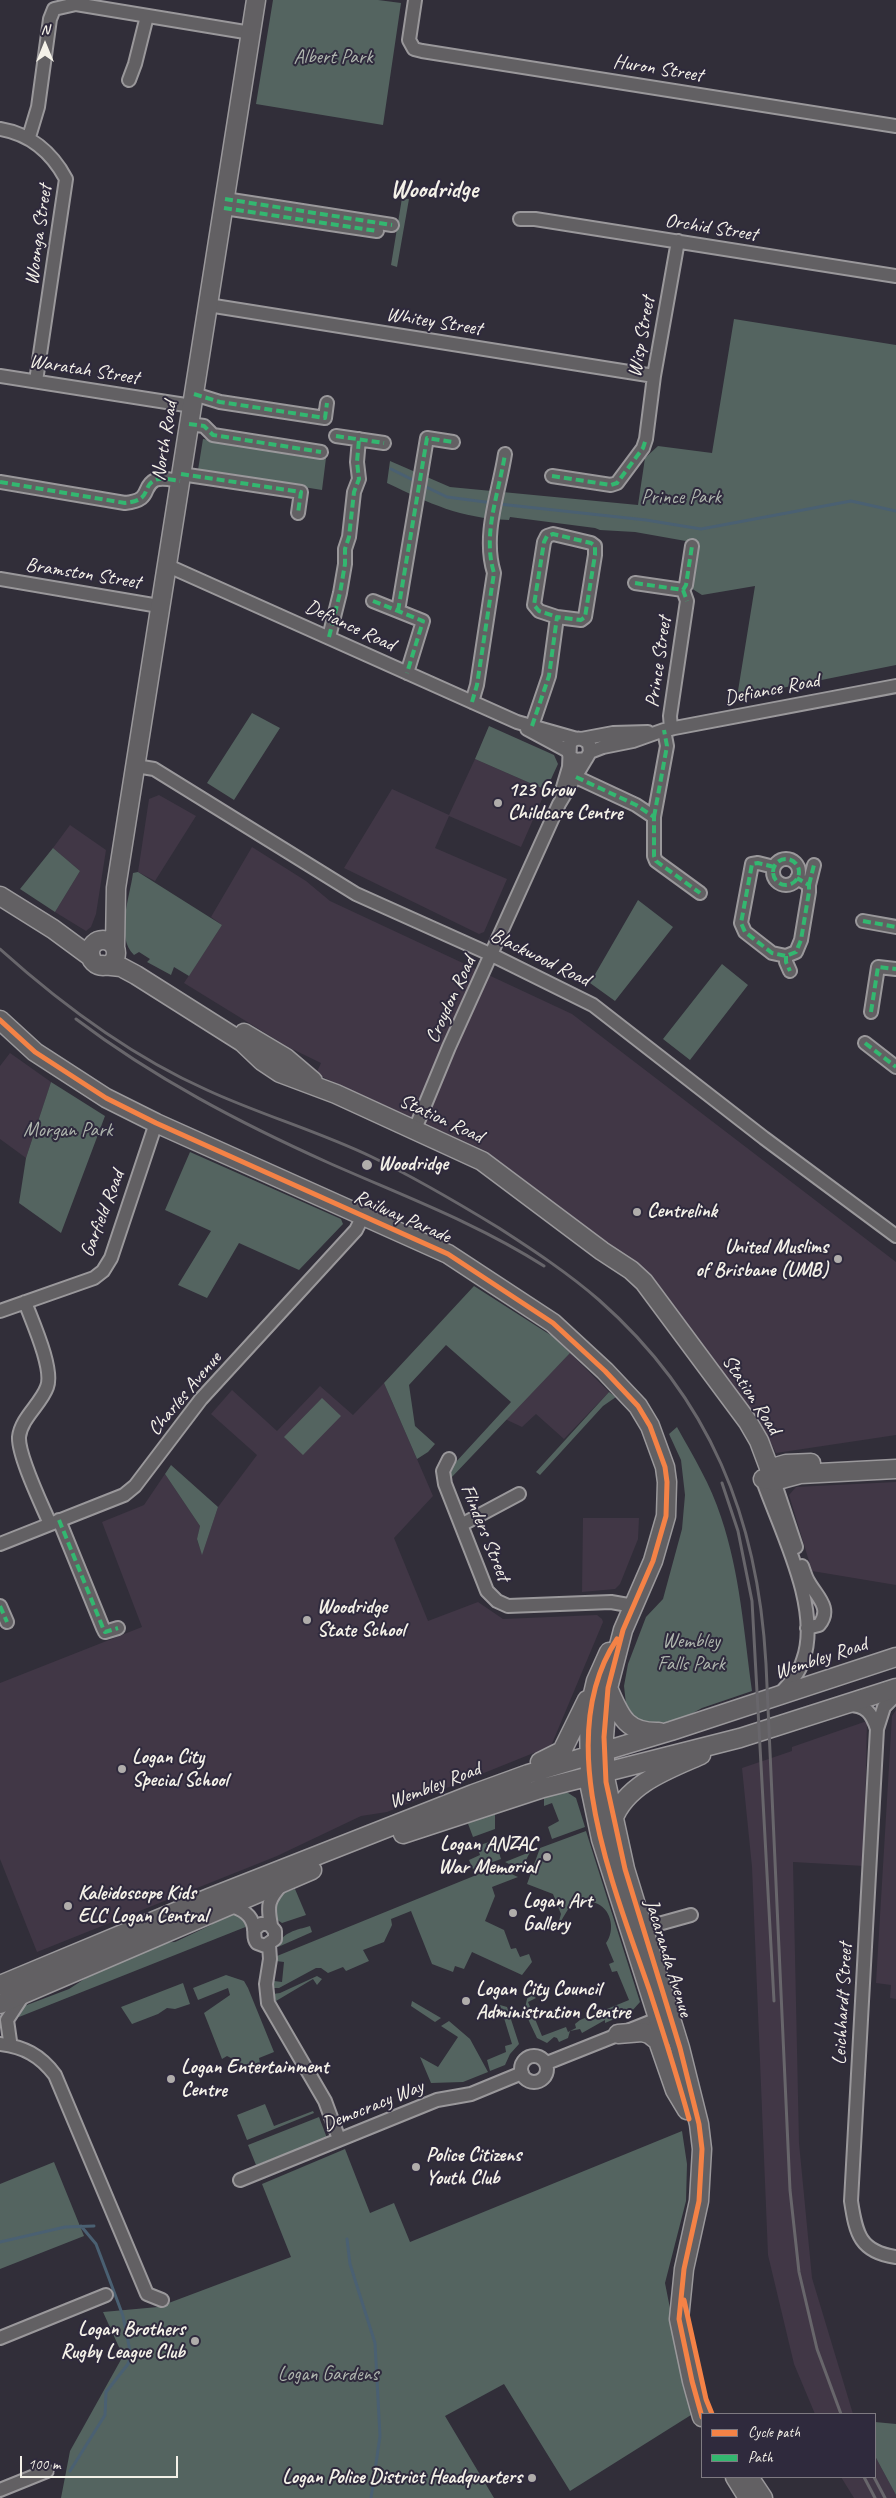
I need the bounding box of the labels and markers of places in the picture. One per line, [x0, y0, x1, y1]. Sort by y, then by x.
place label: 123 Grow Childcare Centre [508, 779, 623, 826]
marker: 123 Grow Childcare Centre [492, 797, 504, 809]
place label: Woodridge [378, 1153, 448, 1177]
marker: Woodridge [360, 1158, 374, 1172]
place label: Centrelink [647, 1200, 717, 1224]
marker: Centrelink [631, 1206, 643, 1218]
place label: United Muslims of Brisbane (UMB) [696, 1236, 828, 1283]
marker: United Muslims of Brisbane (UMB) [832, 1253, 844, 1265]
place label: Woodridge State School [317, 1596, 405, 1643]
marker: Woodridge State School [301, 1614, 313, 1626]
place label: Logan City Special School [132, 1746, 228, 1793]
marker: Logan City Special School [116, 1763, 128, 1775]
place label: Logan ANZAC War Memorial [438, 1833, 537, 1880]
marker: Logan ANZAC War Memorial [541, 1851, 553, 1863]
place label: Kaleidoscope Kids ELC Logan Central [78, 1882, 207, 1929]
place label: Logan Art Gallery [523, 1890, 592, 1937]
marker: Kaleidoscope Kids ELC Logan Central [62, 1900, 74, 1912]
marker: Logan Art Gallery [507, 1907, 519, 1919]
place label: Logan City Council Administration Centre [476, 1978, 631, 2025]
marker: Logan City Council Administration Centre [460, 1995, 472, 2007]
place label: Logan Entertainment Centre [181, 2056, 328, 2103]
marker: Logan Entertainment Centre [165, 2073, 177, 2085]
place label: Police Citizens Youth Club [426, 2144, 521, 2191]
marker: Police Citizens Youth Club [410, 2161, 422, 2173]
place label: Logan Brothers Rugby League Club [60, 2318, 185, 2365]
marker: Logan Brothers Rugby League Club [189, 2335, 201, 2347]
place label: Logan Police District Headquarters [282, 2466, 522, 2490]
marker: Logan Police District Headquarters [526, 2472, 538, 2484]

